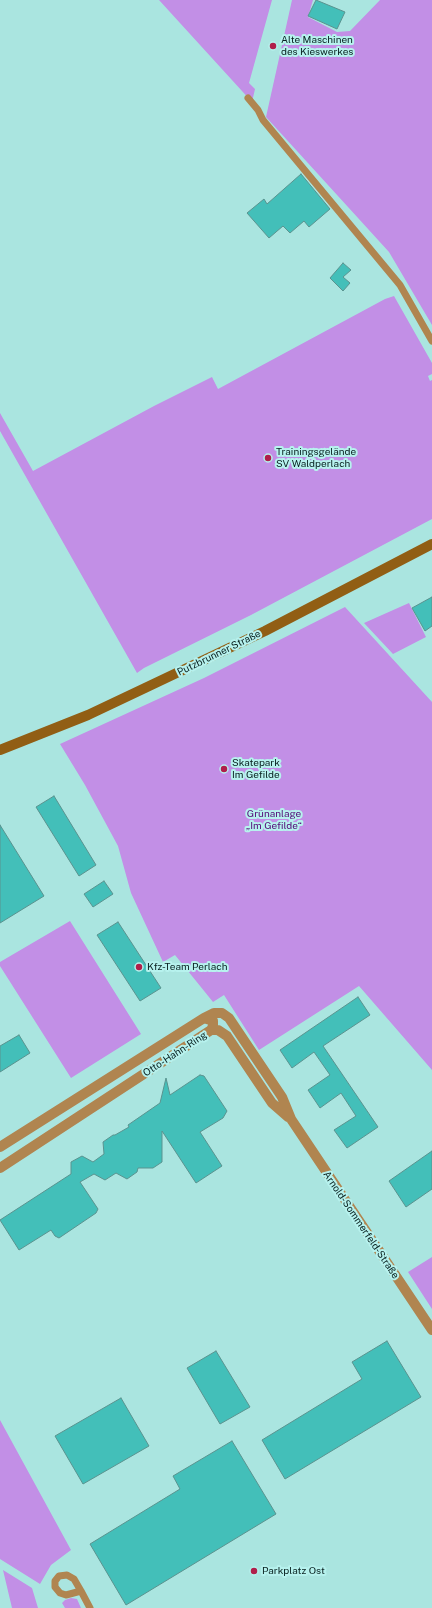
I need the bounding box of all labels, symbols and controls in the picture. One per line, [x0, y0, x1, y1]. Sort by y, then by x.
place label: Alte Maschinen des Kieswerkes [281, 34, 353, 58]
marker: Alte Maschinen des Kieswerkes [268, 41, 278, 51]
place label: Trainingsgelände SV Waldperlach [276, 446, 356, 470]
marker: Trainingsgelände SV Waldperlach [263, 453, 273, 463]
street label: Putzbrunner Straße [175, 628, 263, 678]
place label: Skatepark Im Gefilde [232, 757, 280, 780]
marker: Skatepark Im Gefilde [219, 764, 229, 774]
park label: Grünanlage „Im Gefilde“ [246, 808, 302, 832]
place label: Kfz-Team Perlach [147, 961, 228, 973]
marker: Kfz-Team Perlach [134, 962, 144, 972]
street label: Otto-Hahn-Ring [141, 1029, 209, 1079]
street label: Arnold-Sommerfeld-Straße [320, 1169, 402, 1281]
place label: Parkplatz Ost [262, 1565, 325, 1577]
marker: Parkplatz Ost [249, 1566, 259, 1576]

